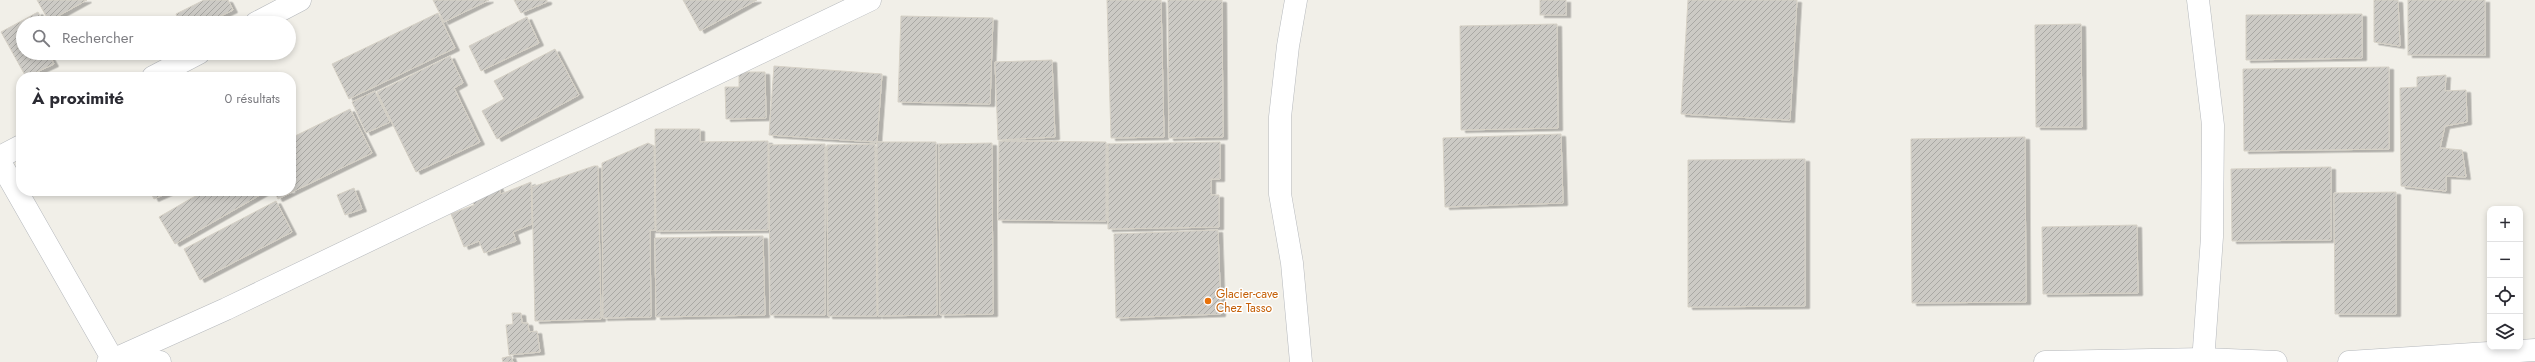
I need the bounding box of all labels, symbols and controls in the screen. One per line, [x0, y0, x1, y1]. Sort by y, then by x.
search box [16, 16, 296, 60]
icon: search [30, 27, 52, 49]
text: Rechercher [62, 27, 134, 49]
text: À proximité [32, 86, 124, 110]
text: 0 résultats [225, 89, 280, 108]
map controls [2487, 206, 2523, 350]
button: + [2487, 206, 2523, 242]
button: − [2487, 242, 2523, 278]
button: locate [2487, 278, 2523, 314]
place label: Glacier-cave Chez Tasso [1216, 285, 1278, 317]
marker: Glacier-cave Chez Tasso [1203, 296, 1213, 306]
button: layers [2487, 314, 2523, 350]

